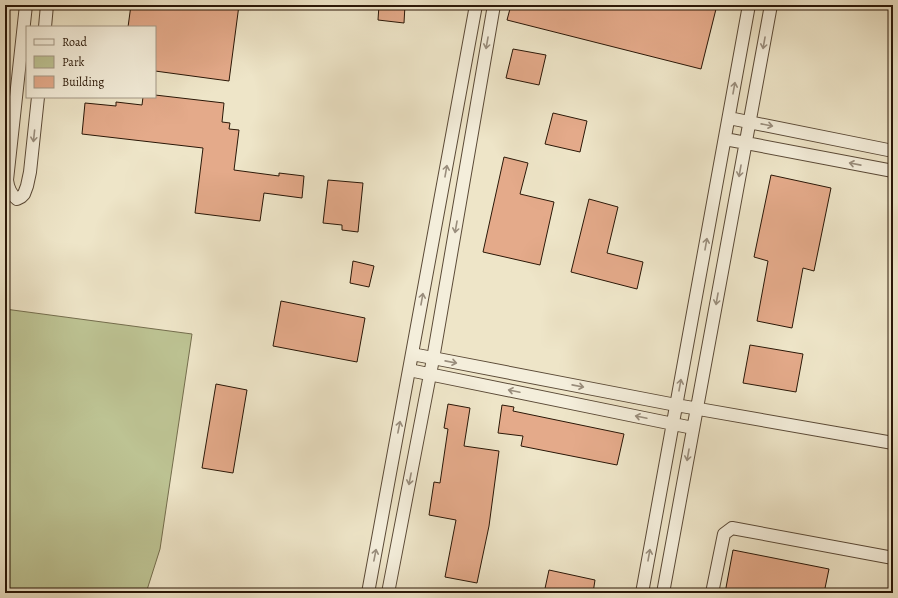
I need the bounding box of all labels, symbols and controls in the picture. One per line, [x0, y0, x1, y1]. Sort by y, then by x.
legend [26, 26, 156, 98]
text: Road [62, 34, 88, 50]
one-way arrow [759, 36, 767, 49]
one-way arrow [483, 37, 491, 50]
text: Park [62, 54, 85, 70]
text: Building [62, 74, 104, 90]
one-way arrow [730, 82, 738, 95]
one-way arrow [760, 122, 773, 130]
one-way arrow [30, 129, 38, 142]
one-way arrow [849, 160, 862, 168]
one-way arrow [736, 164, 744, 177]
one-way arrow [442, 165, 450, 178]
one-way arrow [451, 220, 459, 233]
one-way arrow [702, 238, 710, 251]
one-way arrow [712, 292, 720, 305]
one-way arrow [419, 293, 427, 306]
one-way arrow [444, 358, 457, 366]
one-way arrow [676, 379, 684, 392]
one-way arrow [571, 383, 584, 391]
one-way arrow [508, 387, 521, 395]
one-way arrow [635, 413, 648, 421]
one-way arrow [395, 421, 403, 434]
one-way arrow [684, 448, 692, 461]
one-way arrow [405, 472, 413, 485]
one-way arrow [371, 549, 379, 562]
one-way arrow [645, 549, 653, 562]

